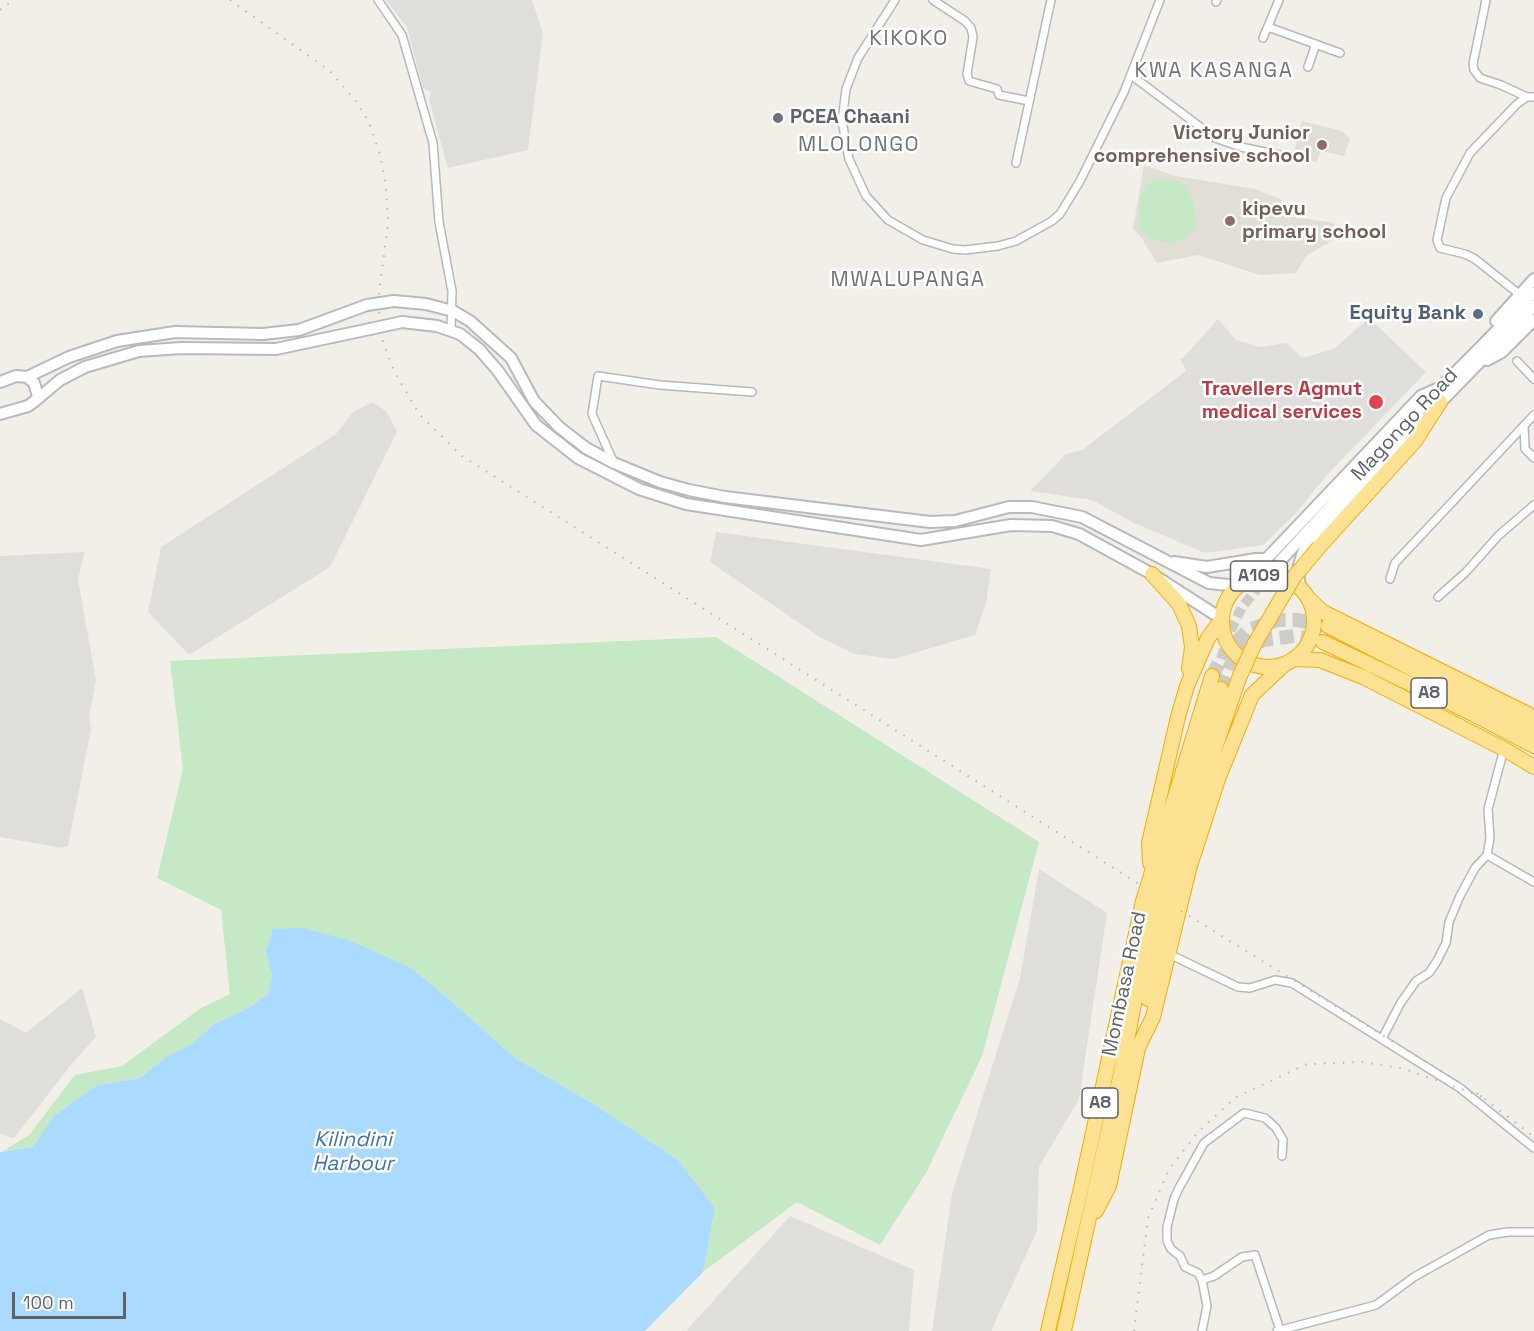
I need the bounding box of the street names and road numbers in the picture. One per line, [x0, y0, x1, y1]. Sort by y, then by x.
street label: Magongo Road [1347, 364, 1463, 486]
road number: A109 [1230, 561, 1288, 591]
road number: A8 [1411, 678, 1447, 708]
street label: Mombasa Road [1098, 909, 1152, 1059]
road number: A8 [1082, 1088, 1118, 1118]

